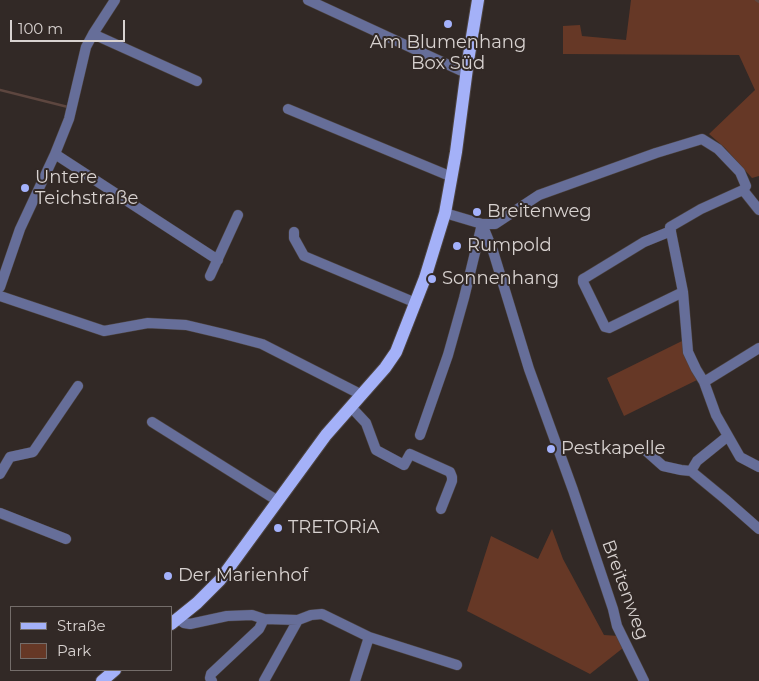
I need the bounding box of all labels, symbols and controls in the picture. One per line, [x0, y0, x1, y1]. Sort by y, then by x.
scale bar [12, 10, 128, 42]
marker: Am Blumenhang Box Süd [442, 18, 454, 30]
text: 100 m [18, 19, 63, 38]
place label: Am Blumenhang Box Süd [370, 32, 526, 74]
place label: Untere Teichstraße [35, 167, 138, 210]
marker: Untere Teichstraße [19, 182, 31, 194]
place label: Breitenweg [487, 201, 592, 223]
marker: Breitenweg [471, 206, 483, 218]
place label: Rumpold [467, 235, 552, 257]
marker: Rumpold [451, 240, 463, 252]
place label: Sonnenhang [442, 268, 559, 290]
marker: Sonnenhang [426, 273, 438, 285]
place label: Pestkapelle [561, 438, 665, 460]
marker: Pestkapelle [545, 443, 557, 455]
place label: TRETORiA [288, 517, 379, 539]
marker: TRETORiA [272, 522, 284, 534]
street label: Breitenweg [597, 537, 653, 643]
place label: Der Marienhof [178, 565, 308, 587]
marker: Der Marienhof [162, 570, 174, 582]
legend [10, 606, 172, 671]
text: Straße [57, 616, 106, 635]
text: Park [57, 641, 91, 660]

